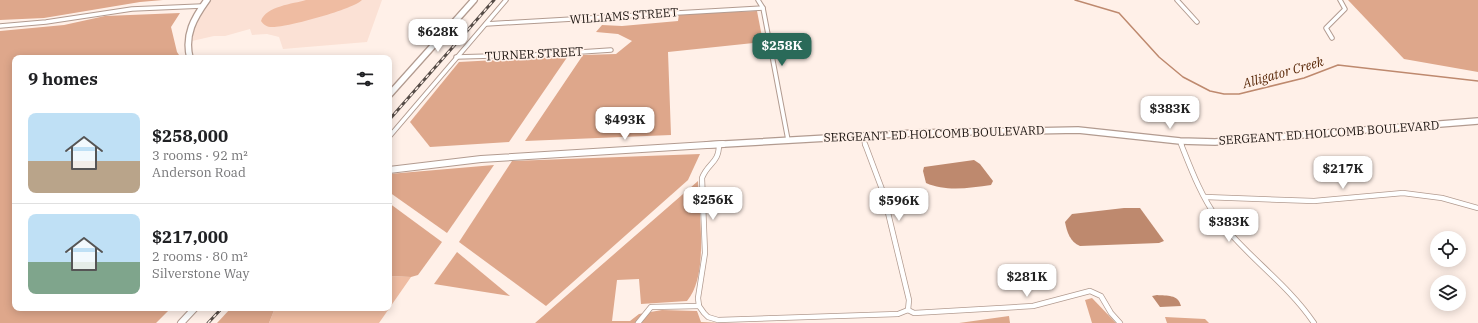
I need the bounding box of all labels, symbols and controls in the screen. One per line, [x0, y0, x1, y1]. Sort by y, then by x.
street label: WILLIAMS STREET [569, 4, 679, 27]
pin: $628K [410, 19, 466, 53]
text: $628K [417, 23, 459, 40]
pin: $258K [754, 33, 810, 67]
text: $258K [761, 37, 803, 54]
street label: TURNER STREET [484, 43, 584, 64]
water label: Alligator Creek [1240, 53, 1326, 92]
text: 9 homes [28, 68, 98, 90]
icon: filters [354, 68, 376, 90]
pin: $383K [1142, 96, 1198, 130]
text: $383K [1149, 100, 1191, 117]
pin: $493K [597, 107, 653, 141]
text: $493K [604, 111, 646, 128]
street label: SERGEANT ED HOLCOMB BOULEVARD [1218, 117, 1440, 148]
street label: SERGEANT ED HOLCOMB BOULEVARD [823, 122, 1045, 145]
text: $258,000 [152, 125, 228, 147]
icon: home [60, 129, 108, 177]
text: 3 rooms · 92 m² [152, 147, 248, 164]
pin: $217K [1315, 156, 1371, 190]
text: $217K [1322, 160, 1364, 177]
text: Anderson Road [152, 164, 246, 181]
pin: $256K [685, 187, 741, 221]
pin: $596K [871, 188, 927, 222]
text: $256K [692, 191, 734, 208]
text: $596K [878, 192, 920, 209]
pin: $383K [1201, 209, 1257, 243]
text: $383K [1208, 213, 1250, 230]
text: $217,000 [152, 226, 228, 248]
icon: home [60, 230, 108, 278]
map controls [1430, 231, 1466, 311]
button: locate [1430, 231, 1466, 267]
text: 2 rooms · 80 m² [152, 248, 248, 265]
pin: $281K [999, 264, 1055, 298]
text: Silverstone Way [152, 265, 249, 282]
text: $281K [1006, 268, 1048, 285]
button: layers [1430, 275, 1466, 311]

